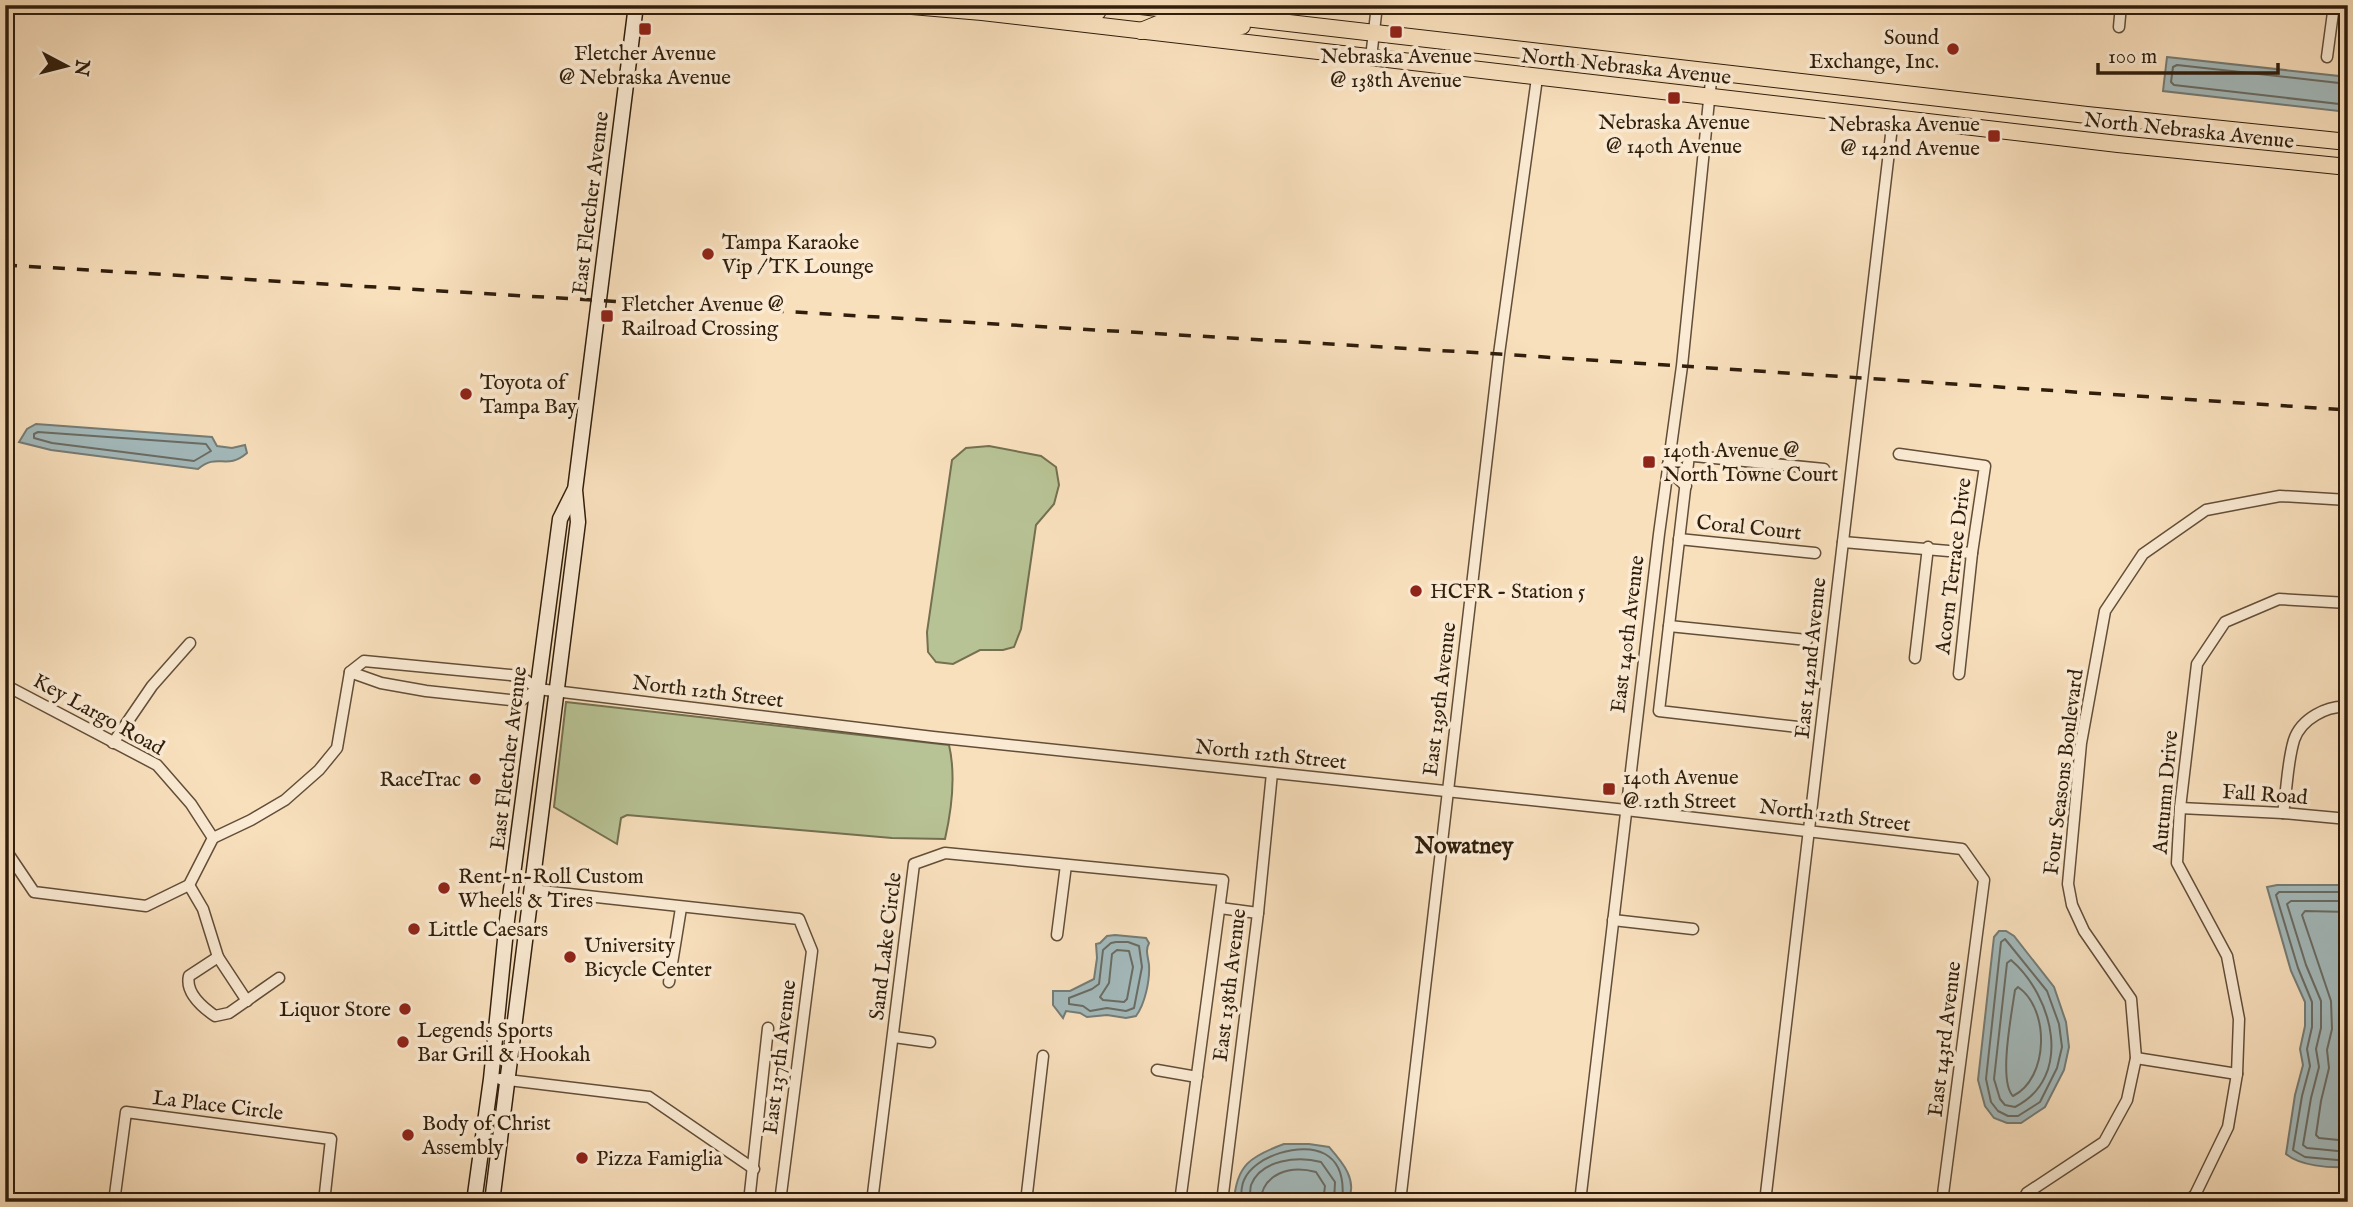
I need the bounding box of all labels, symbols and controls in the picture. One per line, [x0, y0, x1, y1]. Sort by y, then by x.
marker: Fletcher Avenue @ Nebraska Avenue [637, 21, 653, 37]
marker: Nebraska Avenue @ 138th Avenue [1388, 24, 1404, 40]
place label: Sound Exchange, Inc. [1809, 25, 1940, 76]
north arrow [32, 32, 102, 102]
scale bar [2098, 32, 2278, 76]
place label: Fletcher Avenue @ Nebraska Avenue [559, 41, 731, 92]
marker: Sound Exchange, Inc. [1945, 41, 1961, 57]
street label: North Nebraska Avenue [1519, 43, 1733, 92]
place label: Nebraska Avenue @ 138th Avenue [1320, 44, 1472, 95]
text: 100 m [2108, 44, 2157, 71]
text: N [68, 57, 94, 78]
marker: Nebraska Avenue @ 140th Avenue [1666, 90, 1682, 106]
street label: North Nebraska Avenue [2082, 107, 2296, 156]
street label: East Fletcher Avenue [567, 109, 616, 297]
place label: Nebraska Avenue @ 140th Avenue [1598, 110, 1750, 161]
place label: Nebraska Avenue @ 142nd Avenue [1828, 112, 1980, 163]
marker: Nebraska Avenue @ 142nd Avenue [1986, 128, 2002, 144]
place label: Tampa Karaoke Vip / TK Lounge [721, 230, 874, 281]
marker: Tampa Karaoke Vip / TK Lounge [700, 246, 716, 262]
place label: Fletcher Avenue @ Railroad Crossing [621, 292, 784, 343]
marker: Fletcher Avenue @ Railroad Crossing [599, 308, 615, 324]
place label: Toyota of Tampa Bay [480, 370, 578, 421]
marker: Toyota of Tampa Bay [458, 386, 474, 402]
place label: 140th Avenue @ North Towne Court [1663, 438, 1838, 489]
marker: 140th Avenue @ North Towne Court [1641, 454, 1657, 470]
street label: Acorn Terrace Drive [1930, 476, 1979, 657]
street label: Coral Court [1695, 510, 1803, 547]
street label: East 140th Avenue [1605, 554, 1652, 714]
street label: East 142nd Avenue [1790, 576, 1833, 740]
place label: HCFR - Station 5 [1430, 579, 1586, 606]
marker: HCFR - Station 5 [1408, 583, 1424, 599]
street label: East 139th Avenue [1418, 620, 1463, 778]
street label: East Fletcher Avenue [485, 664, 534, 852]
street label: Four Seasons Boulevard [2038, 667, 2091, 877]
street label: Key Largo Road [28, 668, 169, 763]
street label: North 12th Street [631, 670, 785, 715]
street label: Autumn Drive [2148, 729, 2185, 856]
street label: North 12th Street [1194, 734, 1348, 777]
place label: 140th Avenue @ 12th Street [1623, 765, 1739, 816]
place label: RaceTrac [379, 767, 461, 794]
marker: RaceTrac [467, 771, 483, 787]
street label: Fall Road [2221, 779, 2309, 812]
marker: 140th Avenue @ 12th Street [1601, 781, 1617, 797]
street label: North 12th Street [1758, 794, 1912, 839]
district label: Nowatney [1414, 832, 1514, 861]
place label: Rent-n-Roll Custom Wheels & Tires [458, 864, 644, 915]
street label: Sand Lake Circle [864, 870, 909, 1022]
marker: Rent-n-Roll Custom Wheels & Tires [436, 880, 452, 896]
street label: East 138th Avenue [1208, 907, 1253, 1063]
place label: Little Caesars [428, 917, 548, 944]
marker: Little Caesars [406, 921, 422, 937]
place label: University Bicycle Center [584, 933, 712, 984]
marker: University Bicycle Center [562, 949, 578, 965]
street label: East 143rd Avenue [1923, 960, 1968, 1118]
street label: East 137th Avenue [758, 978, 803, 1136]
place label: Liquor Store [279, 997, 391, 1024]
marker: Liquor Store [397, 1001, 413, 1017]
place label: Legends Sports Bar Grill & Hookah [417, 1018, 590, 1069]
marker: Legends Sports Bar Grill & Hookah [395, 1034, 411, 1050]
street label: La Place Circle [151, 1085, 285, 1128]
place label: Body of Christ Assembly [421, 1111, 551, 1162]
marker: Body of Christ Assembly [400, 1127, 416, 1143]
place label: Pizza Famiglia [596, 1146, 724, 1173]
marker: Pizza Famiglia [574, 1150, 590, 1166]

